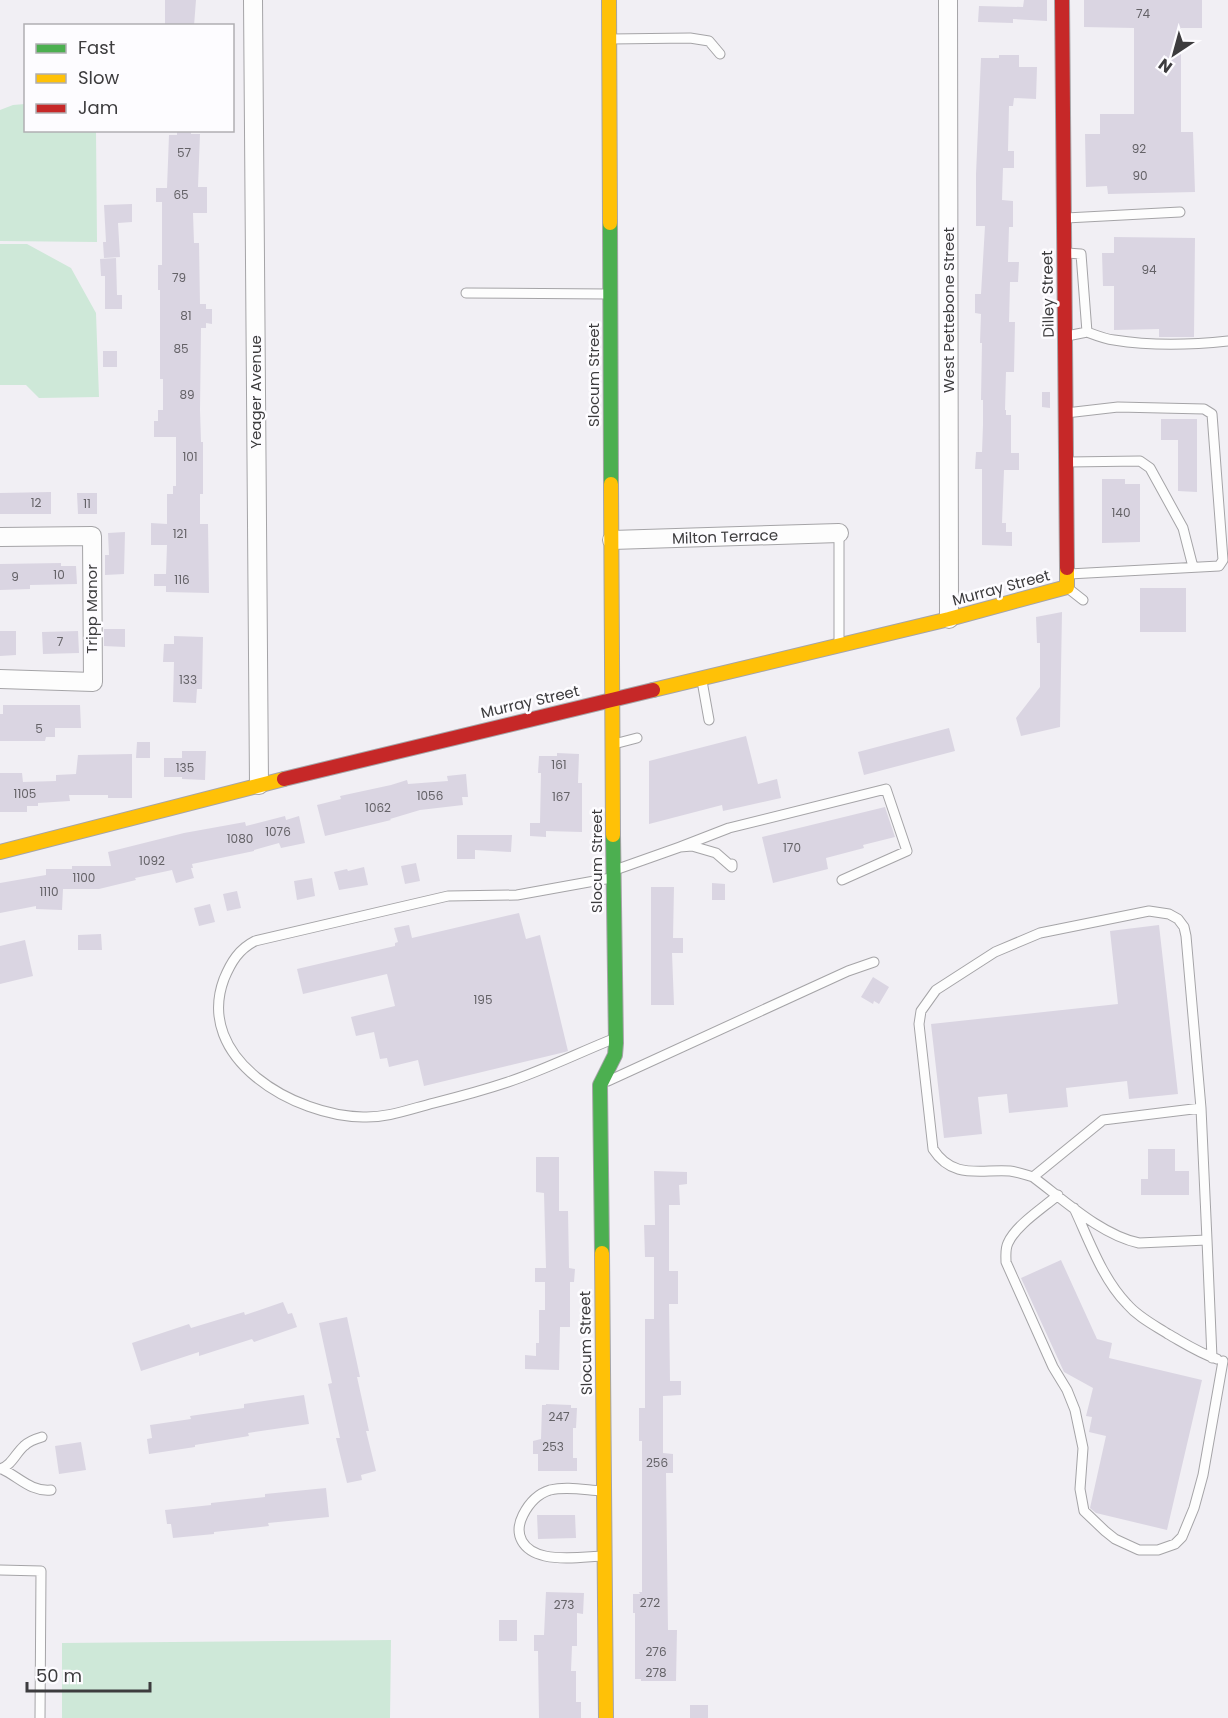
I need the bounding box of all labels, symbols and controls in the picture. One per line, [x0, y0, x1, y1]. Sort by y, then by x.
house number: 74 [1136, 5, 1150, 22]
legend [24, 24, 234, 132]
north arrow [1144, 24, 1204, 84]
text: Fast [78, 35, 115, 60]
text: N [1154, 53, 1177, 79]
text: Slow [78, 65, 120, 90]
text: Jam [78, 95, 118, 120]
house number: 92 [1132, 140, 1146, 157]
house number: 57 [177, 144, 191, 161]
house number: 90 [1132, 167, 1148, 184]
house number: 65 [173, 186, 189, 203]
street label: West Pettebone Street [938, 227, 959, 393]
street label: Dilley Street [1036, 250, 1059, 338]
house number: 94 [1141, 261, 1157, 278]
house number: 79 [172, 269, 186, 286]
house number: 81 [180, 307, 192, 324]
street label: Slocum Street [583, 323, 604, 427]
street label: Yeager Avenue [245, 335, 266, 449]
house number: 85 [173, 340, 189, 357]
house number: 89 [179, 386, 195, 403]
house number: 101 [182, 448, 198, 465]
house number: 12 [31, 494, 41, 511]
house number: 11 [83, 495, 91, 512]
house number: 140 [1112, 504, 1130, 521]
street label: Milton Terrace [672, 524, 778, 549]
house number: 121 [173, 525, 187, 542]
street label: Tripp Manor [81, 564, 102, 654]
street label: Murray Street [950, 564, 1052, 611]
house number: 10 [53, 566, 65, 583]
house number: 9 [11, 568, 19, 585]
house number: 116 [174, 571, 190, 588]
house number: 7 [57, 633, 64, 650]
house number: 133 [179, 671, 197, 688]
street label: Murray Street [479, 680, 581, 723]
house number: 5 [35, 720, 43, 737]
house number: 161 [551, 756, 567, 773]
house number: 135 [176, 759, 194, 776]
house number: 1105 [14, 785, 36, 802]
house number: 1056 [417, 787, 443, 804]
house number: 167 [552, 788, 570, 805]
house number: 1062 [365, 799, 391, 816]
street label: Slocum Street [586, 809, 607, 913]
house number: 1076 [265, 823, 291, 840]
house number: 1080 [227, 830, 253, 847]
house number: 170 [783, 839, 801, 856]
house number: 1092 [139, 852, 165, 869]
house number: 1100 [73, 869, 95, 886]
house number: 1110 [39, 883, 59, 900]
house number: 195 [474, 991, 492, 1008]
street label: Slocum Street [574, 1291, 597, 1395]
house number: 247 [548, 1408, 570, 1425]
house number: 253 [542, 1438, 564, 1455]
house number: 256 [646, 1454, 668, 1471]
house number: 272 [640, 1594, 660, 1611]
house number: 273 [554, 1596, 574, 1613]
house number: 276 [645, 1643, 667, 1660]
scale bar [27, 1655, 150, 1693]
text: 50 m [36, 1663, 82, 1688]
house number: 278 [645, 1664, 667, 1681]

